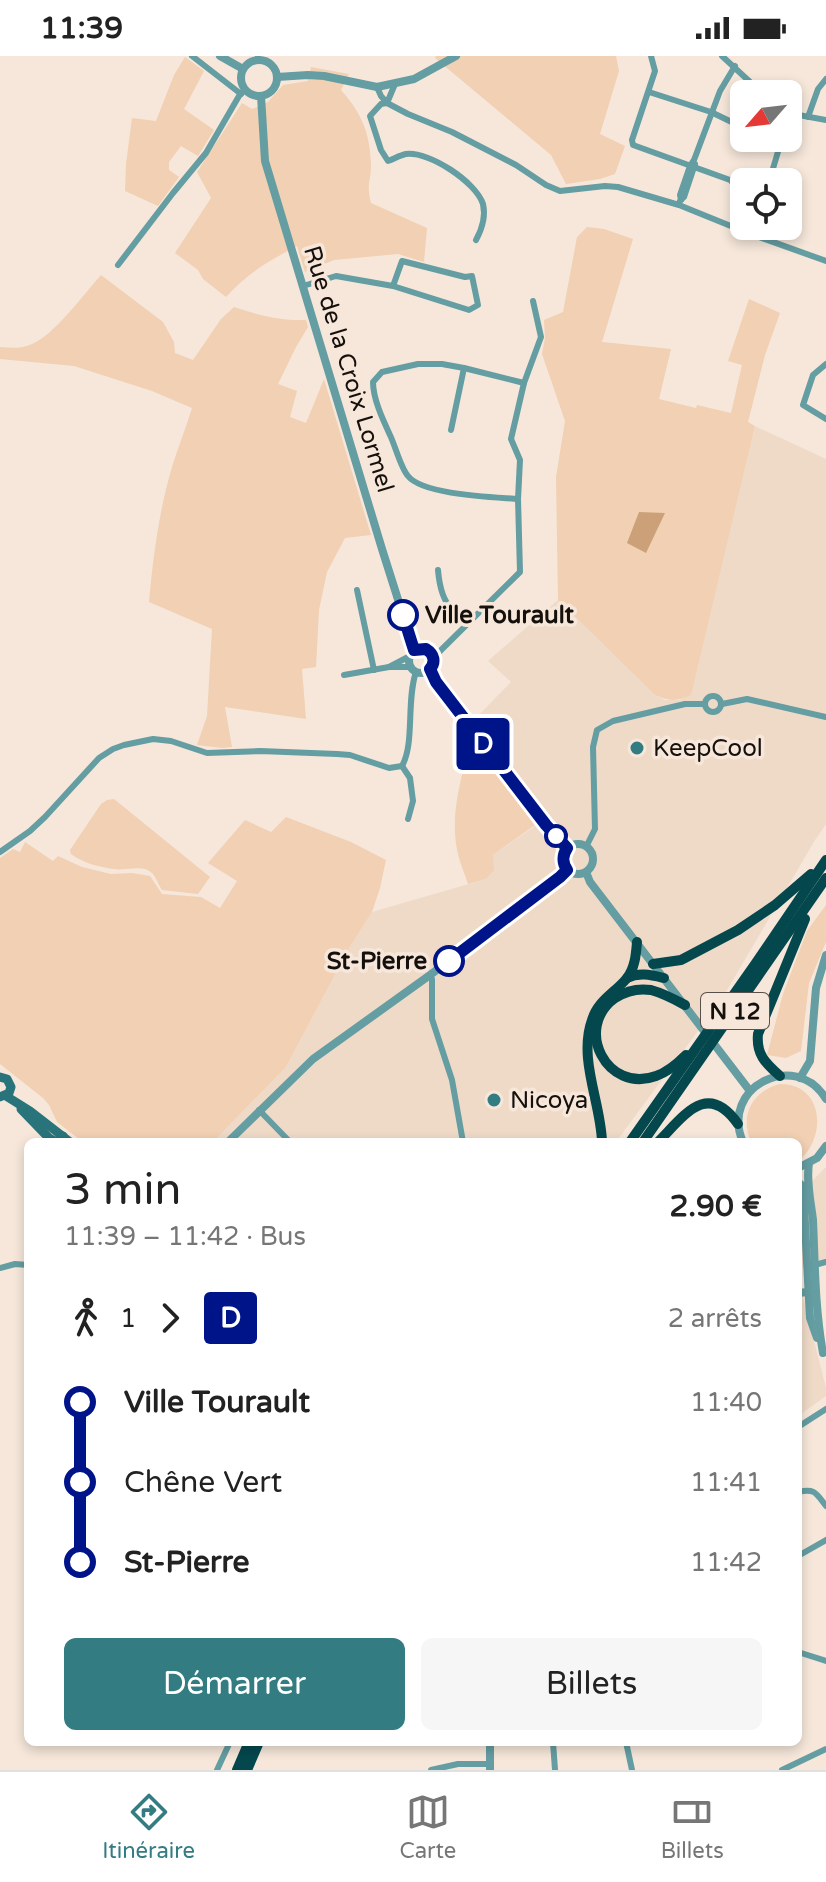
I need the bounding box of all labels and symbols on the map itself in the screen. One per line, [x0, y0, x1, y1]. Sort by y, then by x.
north arrow [730, 80, 802, 152]
street label: Rue de la Croix Lormel [297, 242, 400, 496]
marker: Ville Tourault [388, 600, 418, 630]
place label: Ville Tourault [425, 601, 575, 630]
line badge: D [457, 718, 509, 770]
place label: KeepCool [653, 734, 763, 763]
marker: KeepCool [628, 739, 646, 757]
unlabelled marker [545, 825, 567, 847]
marker: St-Pierre [434, 946, 464, 976]
place label: St-Pierre [327, 947, 427, 976]
road number: N 12 [701, 993, 769, 1029]
place label: Nicoya [510, 1086, 588, 1115]
marker: Nicoya [485, 1091, 503, 1109]

